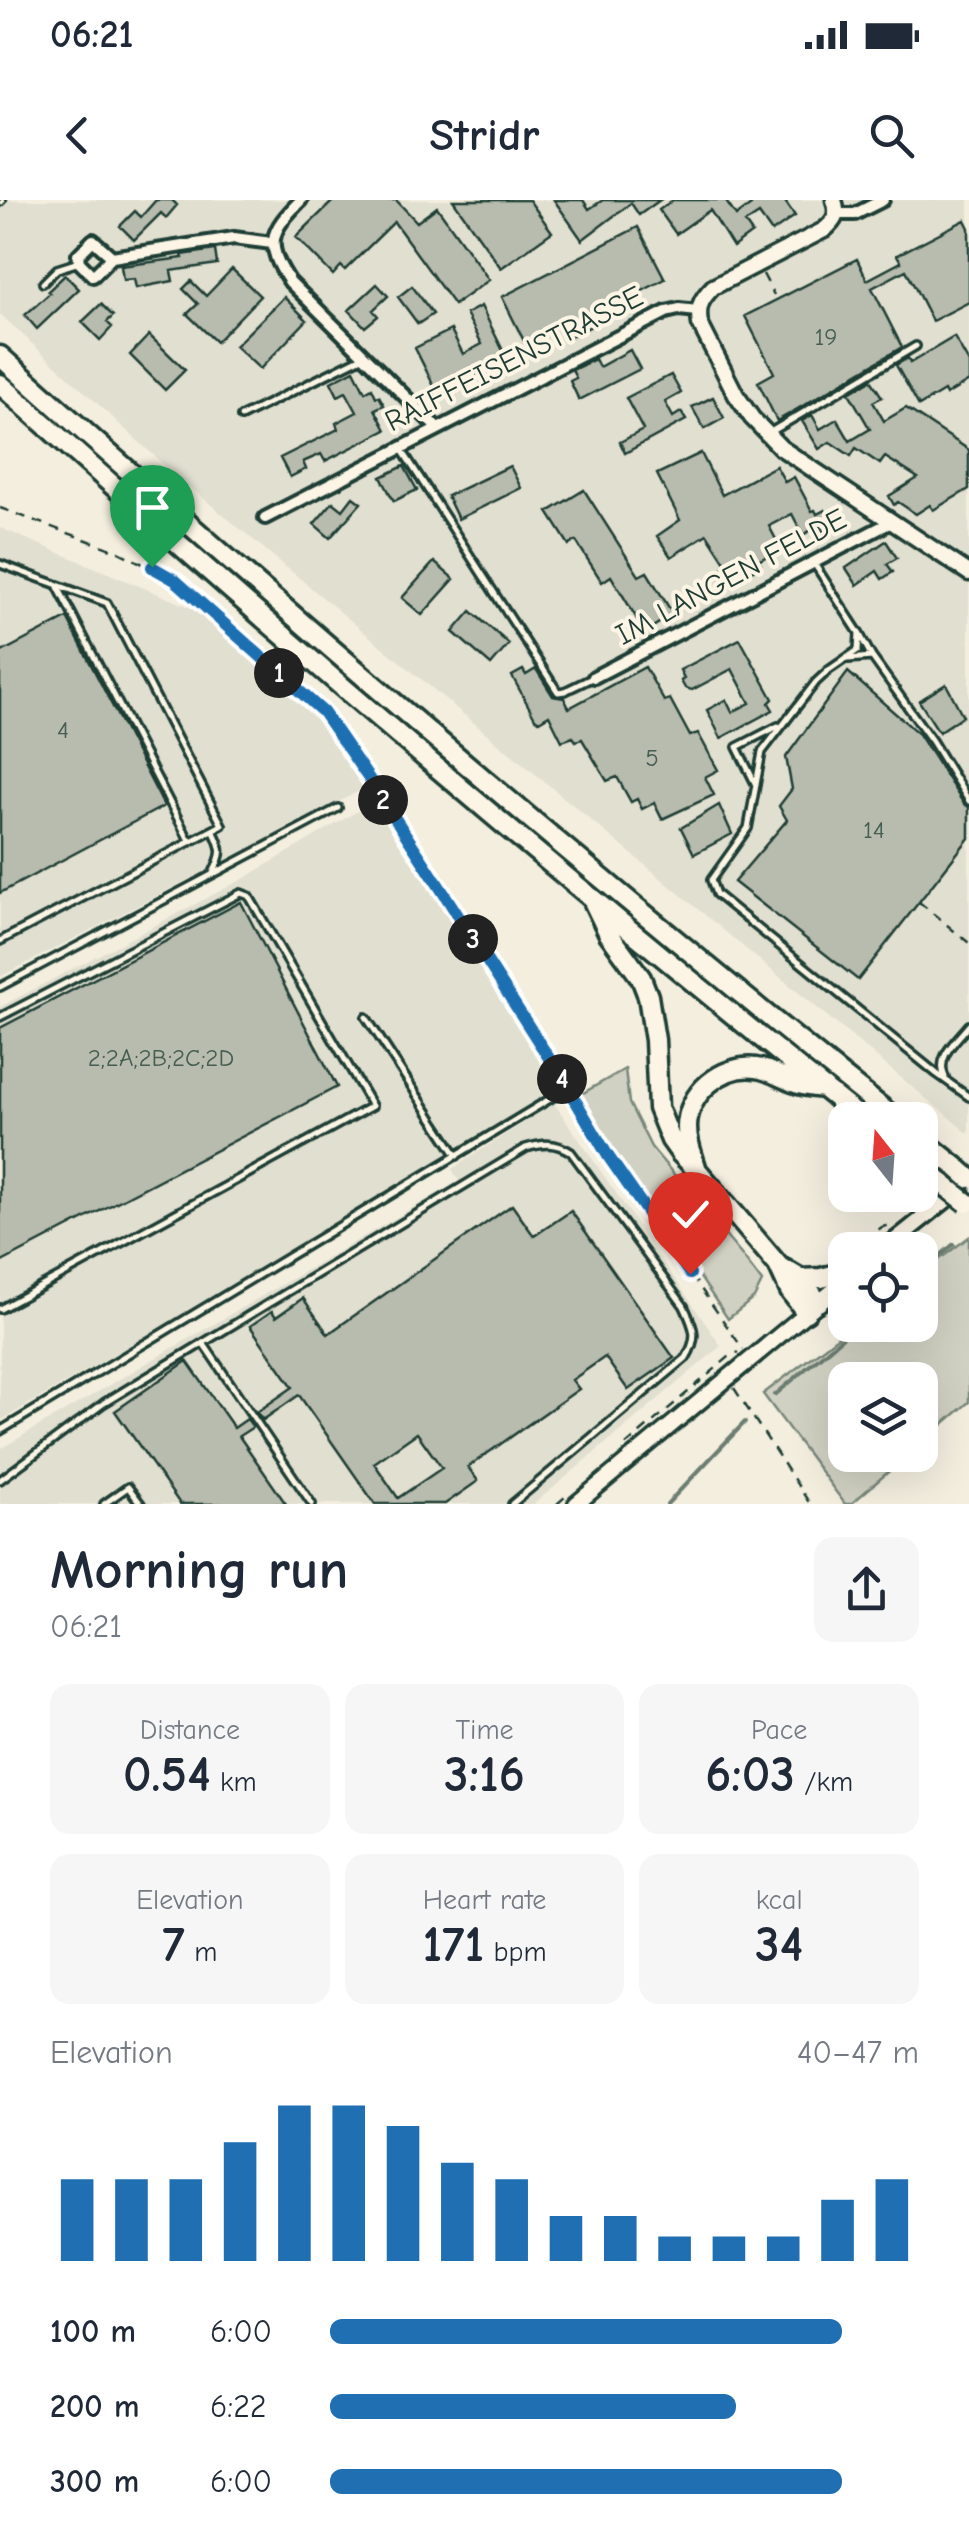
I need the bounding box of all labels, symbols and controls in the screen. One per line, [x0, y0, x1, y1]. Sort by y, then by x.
text: 06:21 [50, 13, 133, 57]
icon: back [50, 108, 105, 163]
icon: search [864, 108, 919, 163]
text: Stridr [429, 109, 540, 161]
street label: RAIFFEISENSTRASSE [379, 279, 649, 439]
house number: 19 [814, 322, 838, 351]
pin [110, 465, 195, 568]
icon: arrive [125, 480, 180, 535]
street label: IM LANGEN FELDE [610, 502, 852, 652]
pin: 1 [254, 648, 304, 698]
text: 1 [273, 657, 285, 689]
house number: 4 [57, 715, 69, 744]
house number: 5 [645, 743, 659, 772]
pin: 2 [358, 775, 408, 825]
text: 2 [376, 784, 390, 816]
house number: 14 [863, 815, 885, 844]
pin: 3 [448, 914, 498, 964]
text: 3 [466, 923, 480, 955]
house number: 2;2A;2B;2C;2D [88, 1043, 234, 1072]
pin: 4 [537, 1054, 587, 1104]
text: 4 [555, 1063, 569, 1095]
north arrow [828, 1102, 938, 1212]
map controls [828, 1102, 938, 1472]
pin [648, 1172, 733, 1275]
icon: check [663, 1187, 718, 1242]
button: locate [828, 1232, 938, 1342]
button: layers [828, 1362, 938, 1472]
button: share [814, 1537, 919, 1642]
text: Morning run [50, 1538, 348, 1602]
text: 06:21 [50, 1608, 122, 1645]
text: Distance [140, 1714, 240, 1746]
text: Time [455, 1714, 514, 1746]
text: Pace [751, 1714, 807, 1746]
text: 0.54 [123, 1746, 211, 1804]
text: 3:16 [444, 1746, 525, 1804]
text: 6:03 [705, 1746, 795, 1804]
text: km [211, 1766, 257, 1798]
text: /km [795, 1766, 853, 1798]
text: Elevation [136, 1884, 243, 1916]
text: Heart rate [423, 1884, 546, 1916]
text: kcal [756, 1884, 803, 1916]
text: 7 [162, 1916, 185, 1974]
text: 171 [422, 1916, 484, 1974]
text: 34 [755, 1916, 803, 1974]
text: m [185, 1936, 217, 1968]
text: bpm [484, 1936, 547, 1968]
text: Elevation [50, 2034, 173, 2071]
text: 40–47 m [797, 2034, 919, 2071]
text: 100 m [50, 2313, 136, 2350]
text: 6:00 [210, 2313, 272, 2350]
text: 200 m [50, 2388, 139, 2425]
text: 6:22 [210, 2388, 267, 2425]
text: 300 m [50, 2463, 139, 2500]
text: 6:00 [210, 2463, 272, 2500]

